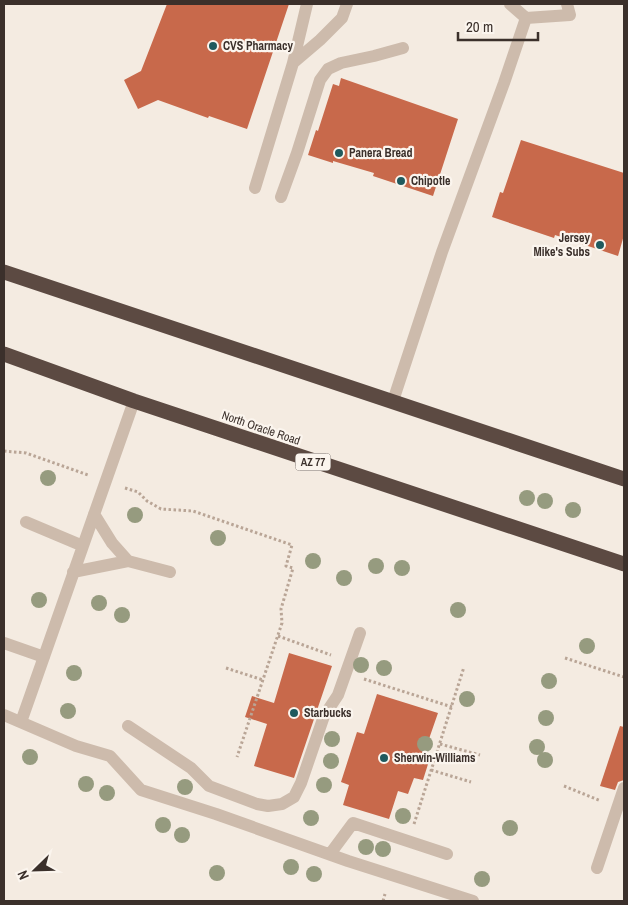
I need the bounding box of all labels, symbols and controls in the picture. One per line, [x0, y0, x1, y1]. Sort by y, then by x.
scale bar [458, 10, 538, 42]
text: 20 m [466, 16, 493, 37]
place label: CVS Pharmacy [223, 38, 294, 54]
marker: CVS Pharmacy [207, 40, 219, 52]
place label: Panera Bread [349, 145, 412, 161]
marker: Panera Bread [333, 147, 345, 159]
place label: Chipotle [411, 173, 451, 189]
marker: Chipotle [395, 175, 407, 187]
place label: Jersey Mike's Subs [534, 230, 591, 260]
marker: Jersey Mike's Subs [594, 239, 606, 251]
street label: North Oracle Road [220, 407, 302, 449]
road number: AZ 77 [296, 454, 330, 471]
place label: Starbucks [304, 705, 352, 721]
marker: Starbucks [288, 707, 300, 719]
place label: Sherwin-Williams [394, 750, 476, 766]
marker: Sherwin-Williams [378, 752, 390, 764]
north arrow [10, 845, 60, 895]
text: N [13, 868, 33, 882]

